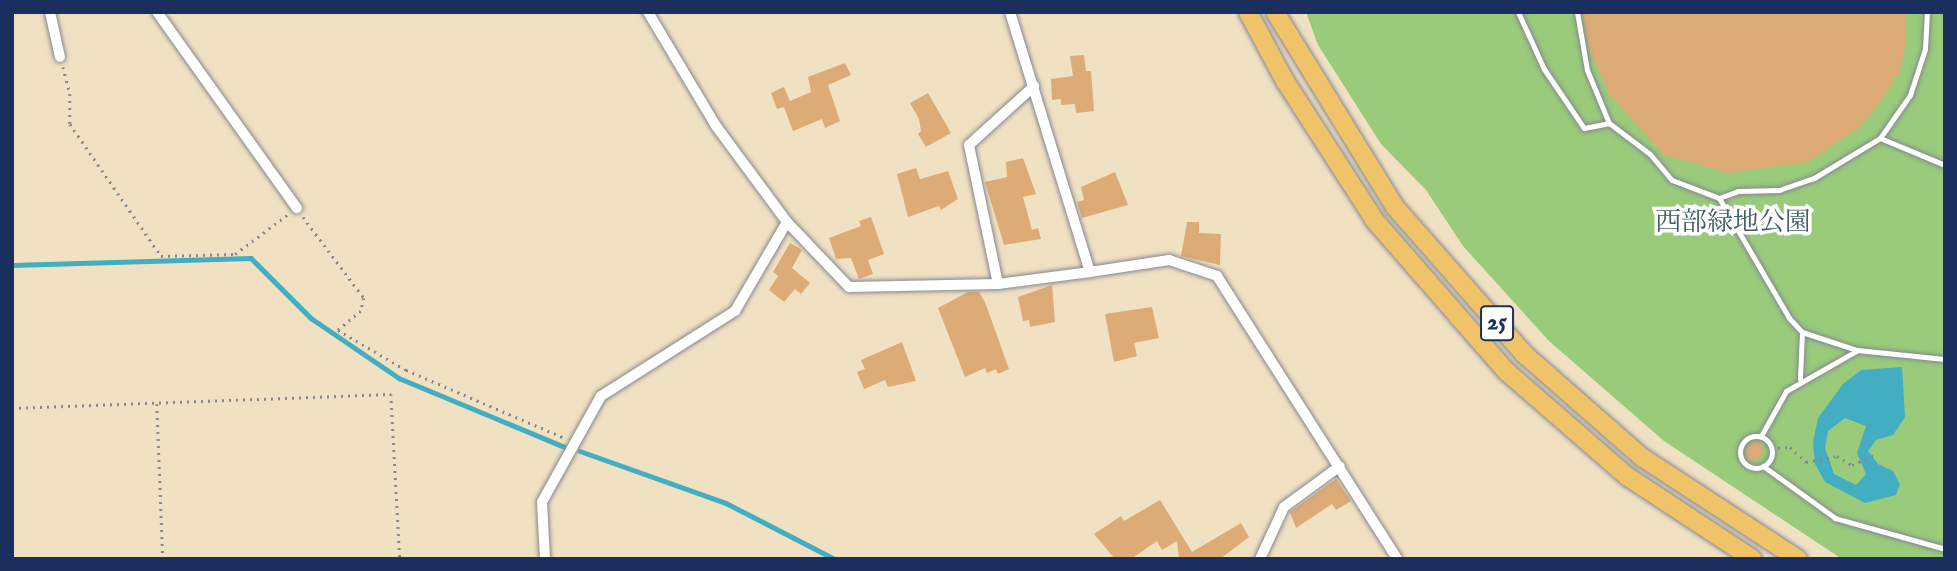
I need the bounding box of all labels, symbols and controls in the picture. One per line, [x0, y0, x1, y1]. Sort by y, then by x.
park label: 西部緑地公園 [1655, 207, 1811, 239]
road number: 25 [1480, 302, 1514, 344]

